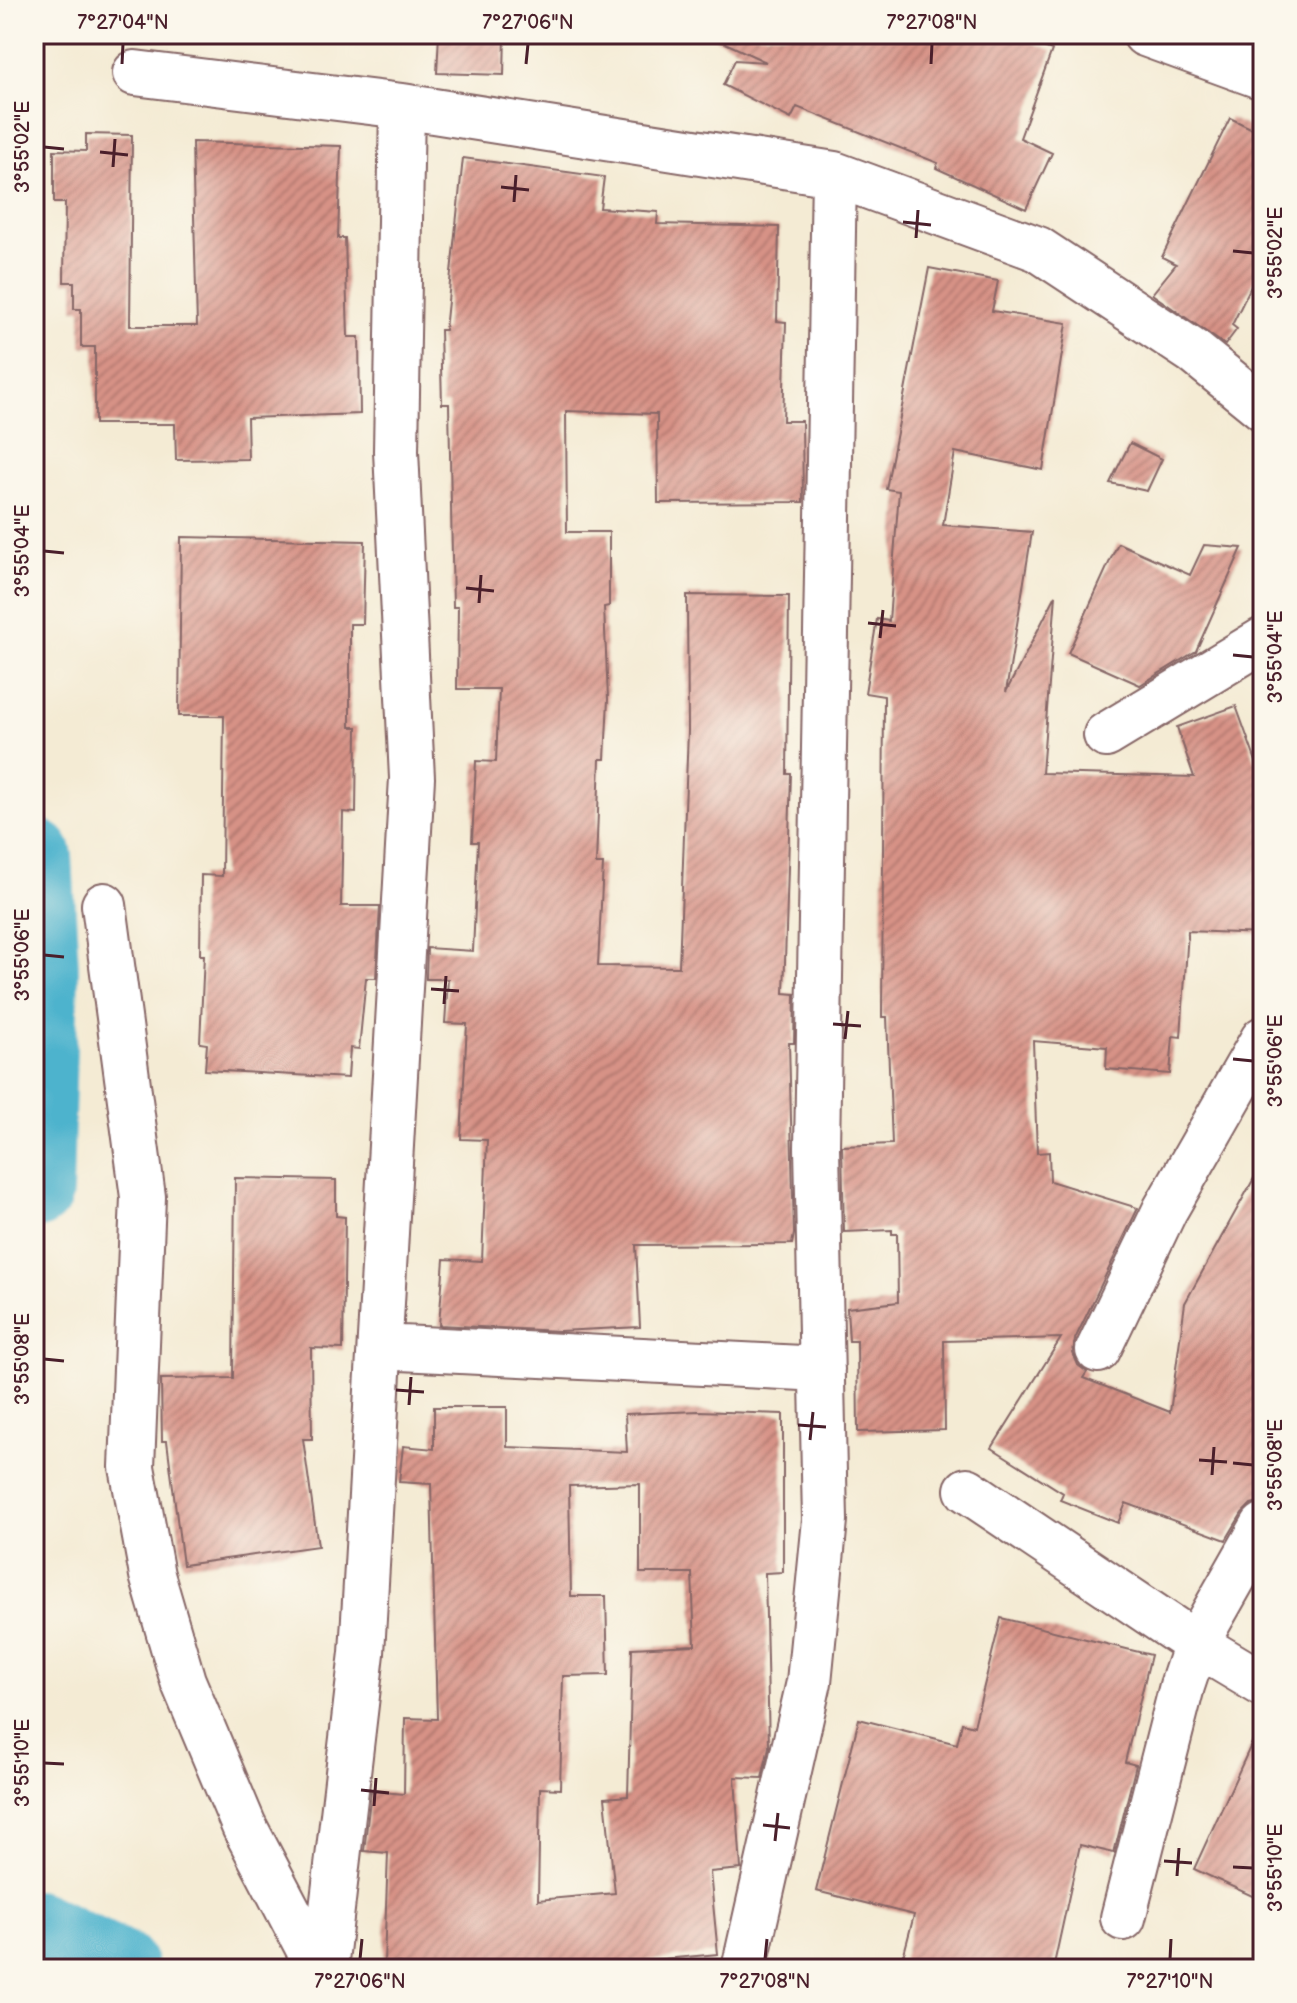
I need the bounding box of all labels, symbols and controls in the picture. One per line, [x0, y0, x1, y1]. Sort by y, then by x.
text: 7°27'04"N [77, 11, 169, 35]
text: 7°27'06"N [482, 11, 574, 35]
text: 7°27'08"N [886, 11, 978, 35]
text: 3°55'02"E [11, 101, 35, 193]
text: 3°55'02"E [1264, 207, 1288, 299]
text: 3°55'04"E [11, 504, 35, 598]
text: 3°55'04"E [1264, 610, 1288, 704]
text: 3°55'06"E [11, 908, 35, 1002]
text: 3°55'06"E [1264, 1014, 1288, 1108]
text: 3°55'08"E [11, 1313, 35, 1405]
text: 3°55'08"E [1264, 1419, 1288, 1511]
text: 3°55'10"E [11, 1719, 35, 1807]
text: 3°55'10"E [1264, 1824, 1288, 1912]
text: 7°27'06"N [314, 1970, 406, 1994]
text: 7°27'08"N [719, 1970, 811, 1994]
text: 7°27'10"N [1126, 1970, 1214, 1994]

